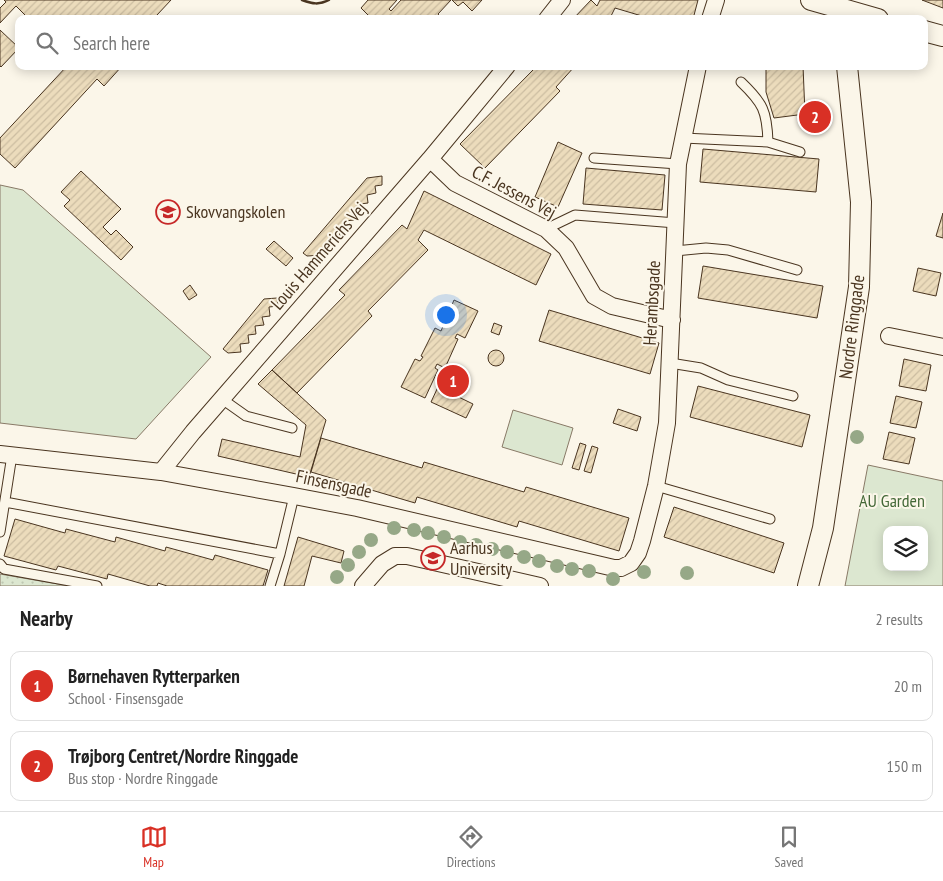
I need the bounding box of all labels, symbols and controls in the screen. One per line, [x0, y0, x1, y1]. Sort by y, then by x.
search box [15, 15, 928, 70]
icon: search [33, 29, 61, 57]
text: Search here [73, 31, 150, 55]
pin: 2 [799, 98, 831, 136]
street label: C.F. Jessens Vej [468, 160, 560, 223]
street label: Louis Hammerichs Vej [266, 197, 372, 314]
school or university icon: Skovvangskolen [155, 199, 181, 225]
place label: Skovvangskolen [186, 200, 285, 223]
street label: Herambsgade [638, 260, 665, 346]
street label: Nordre Ringgade [834, 274, 869, 380]
your location [433, 302, 459, 328]
pin: 1 [437, 362, 469, 400]
street label: Finsensgade [294, 464, 374, 503]
park label: AU Garden [859, 489, 925, 512]
map controls [883, 526, 928, 571]
button: layers [883, 526, 928, 571]
place label: Aarhus University [450, 536, 512, 580]
school or university icon: Aarhus University [420, 545, 446, 571]
text: Nearby [20, 605, 73, 632]
text: 2 results [876, 609, 923, 629]
text: Børnehaven Rytterparken [68, 664, 240, 688]
text: 1 [33, 676, 41, 696]
text: 20 m [894, 676, 922, 696]
text: School · Finsensgade [68, 688, 184, 708]
text: Trøjborg Centret/Nordre Ringgade [68, 744, 298, 768]
text: 2 [33, 756, 41, 776]
text: 150 m [887, 756, 922, 776]
text: Bus stop · Nordre Ringgade [68, 768, 218, 788]
tab: Map [140, 823, 168, 871]
tab: Directions [447, 823, 495, 871]
tab: Saved [775, 823, 803, 871]

